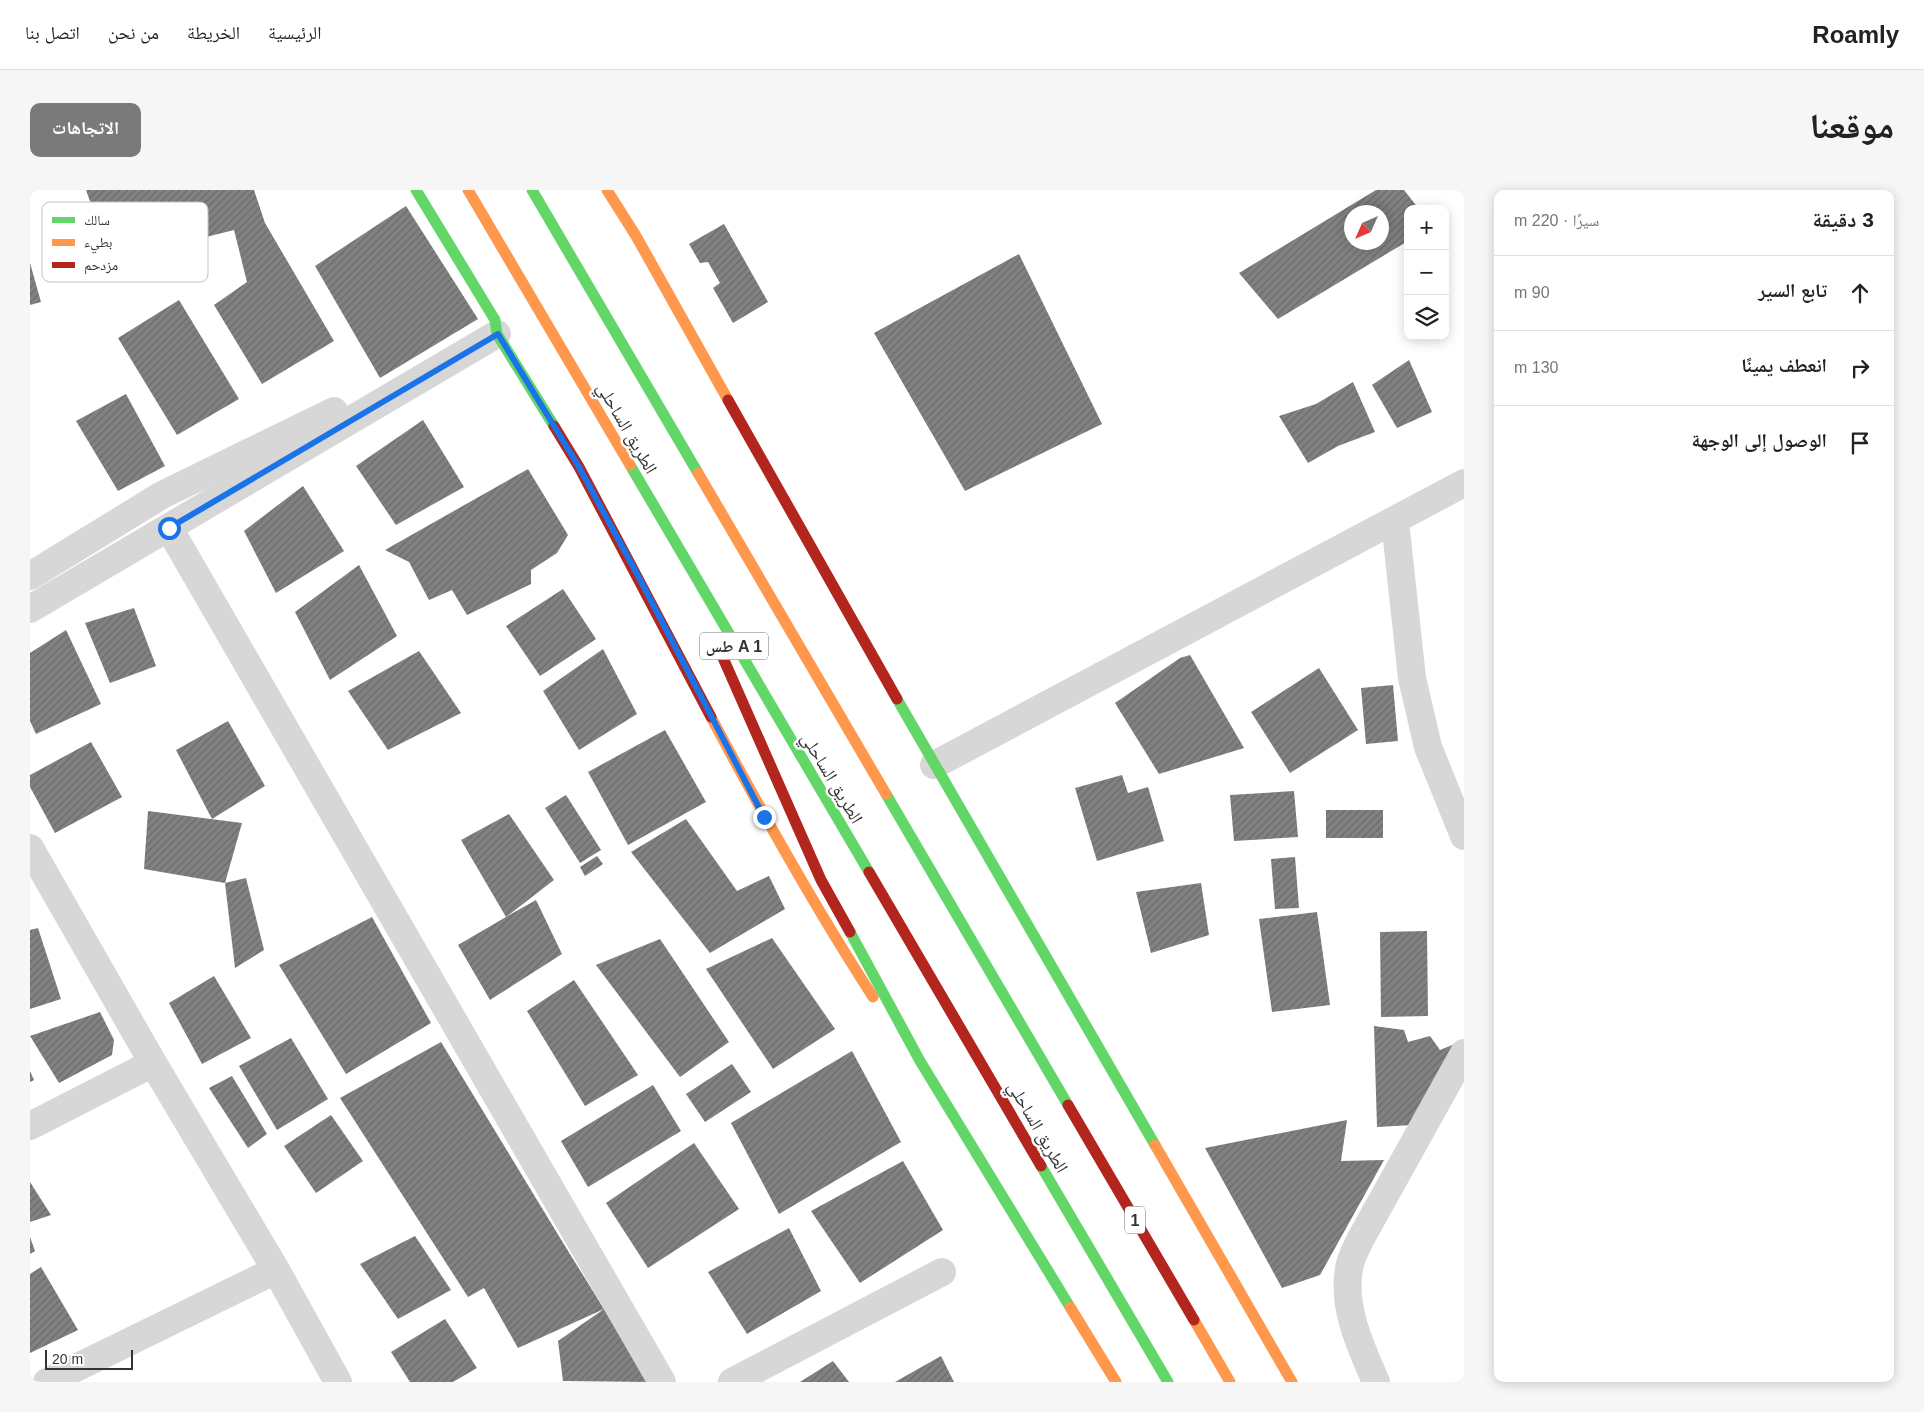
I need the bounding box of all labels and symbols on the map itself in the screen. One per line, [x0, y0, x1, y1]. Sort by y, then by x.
legend [42, 202, 208, 282]
north arrow [1344, 205, 1389, 250]
text: سالك [84, 212, 110, 228]
text: بطيء [84, 234, 113, 254]
text: مزدحم [84, 257, 118, 275]
street label: الطريق الساحلي [589, 379, 661, 480]
route start [158, 517, 181, 540]
road number: طس A 1 [700, 632, 768, 660]
street label: الطريق الساحلي [793, 729, 867, 829]
route end [753, 806, 776, 829]
street label: الطريق الساحلي [1000, 1078, 1072, 1179]
road number: 1 [1125, 1206, 1145, 1234]
scale bar [45, 1347, 132, 1370]

